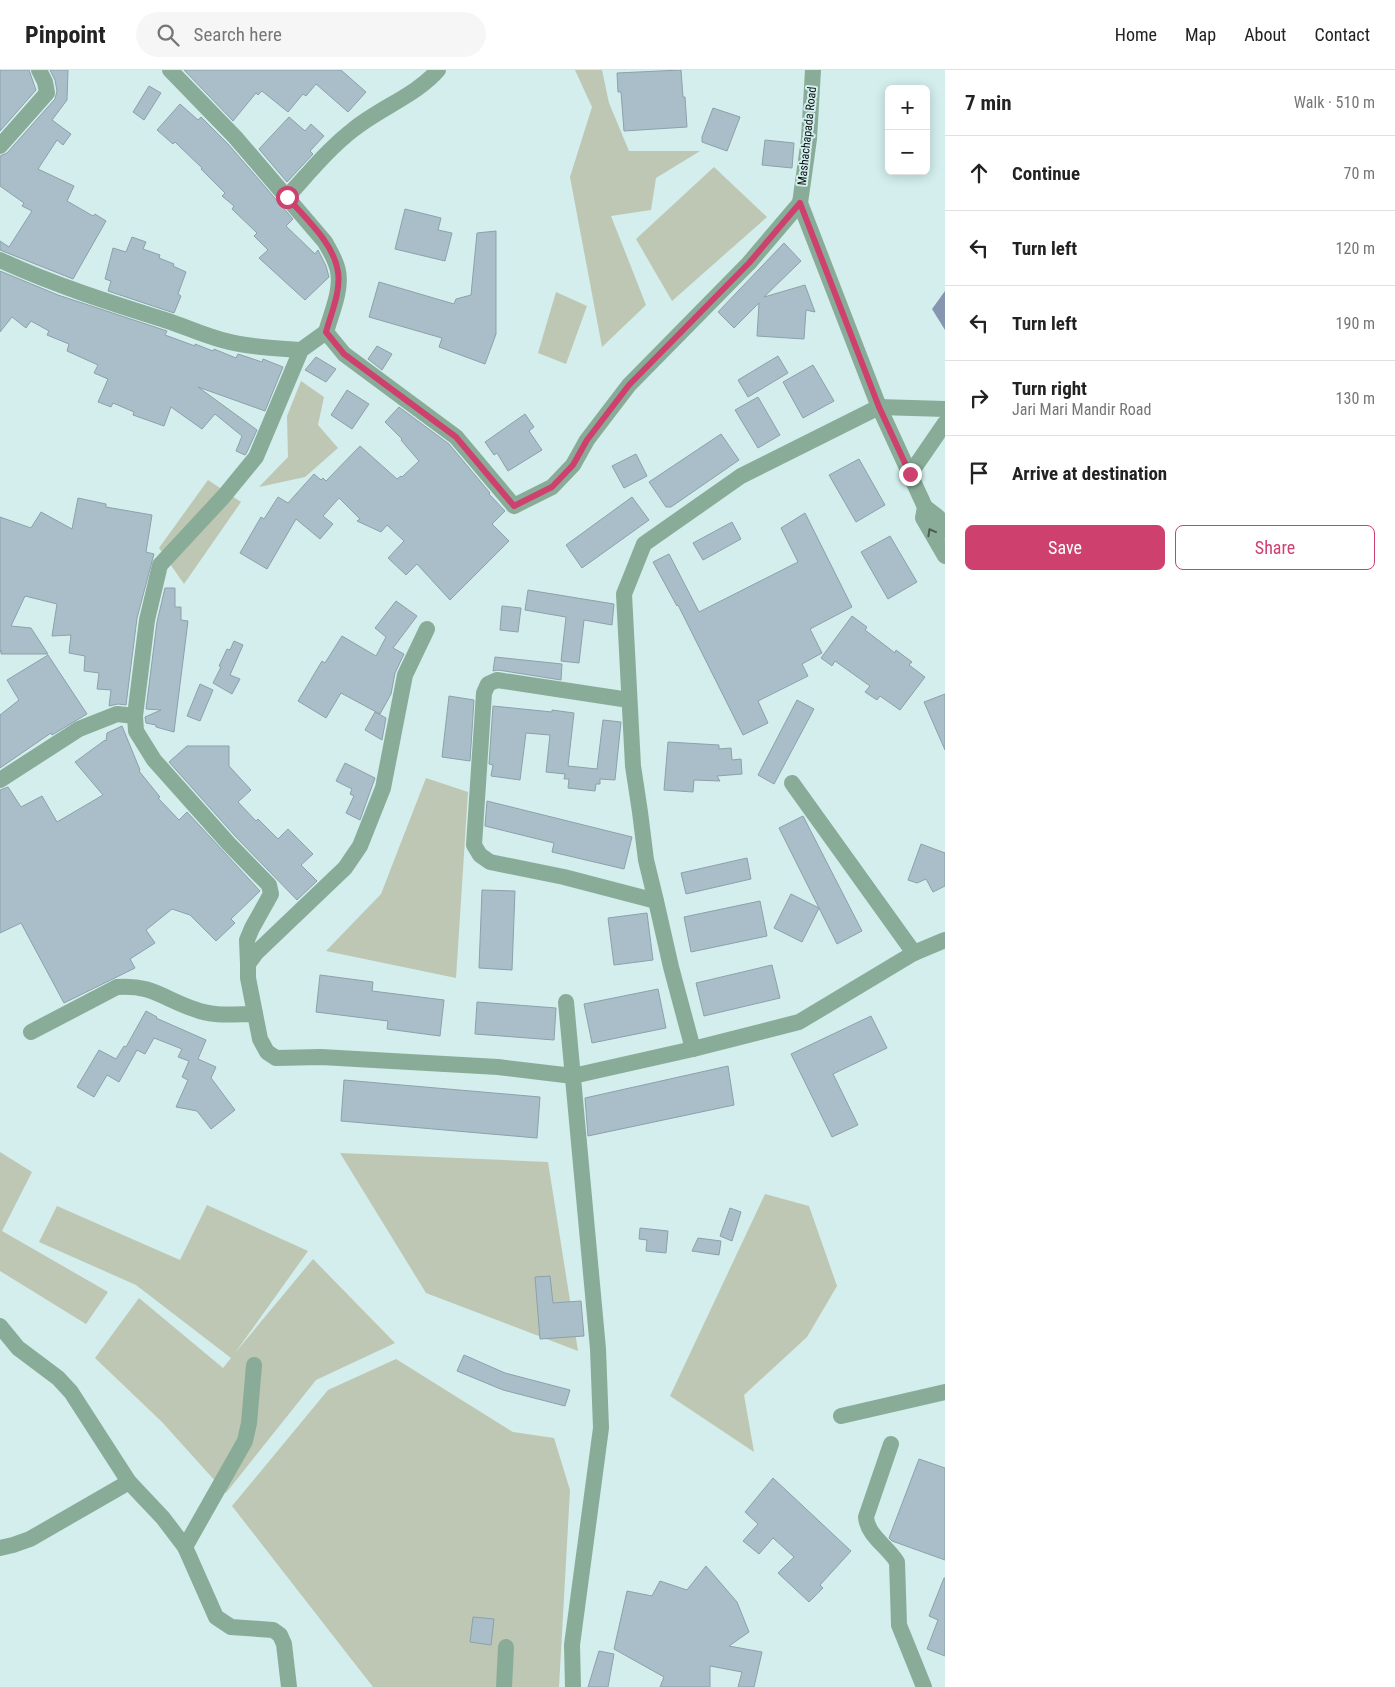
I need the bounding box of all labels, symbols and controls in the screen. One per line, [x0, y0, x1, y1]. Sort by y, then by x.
search box [136, 12, 486, 57]
text: Pinpoint [25, 21, 106, 49]
icon: search [154, 21, 182, 49]
text: Search here [194, 23, 282, 46]
text: Home [1115, 24, 1157, 45]
text: Map [1185, 24, 1216, 45]
text: About [1244, 24, 1286, 45]
text: Contact [1314, 24, 1370, 45]
map controls [885, 85, 930, 175]
button: + [885, 85, 930, 130]
street label: Mashachapada Road [795, 86, 819, 186]
text: 7 min [965, 91, 1012, 115]
text: Walk · 510 m [1294, 93, 1375, 112]
button: − [885, 130, 930, 175]
icon: ahead [965, 159, 993, 187]
text: Continue [1012, 162, 1080, 185]
text: 70 m [1343, 164, 1375, 183]
route start [276, 186, 299, 209]
icon: left [965, 234, 993, 262]
text: Turn left [1012, 237, 1077, 260]
text: 120 m [1336, 239, 1375, 258]
icon: left [965, 309, 993, 337]
text: Turn left [1012, 312, 1077, 335]
text: 190 m [1336, 314, 1375, 333]
text: Turn right [1012, 377, 1087, 400]
icon: right [965, 384, 993, 412]
text: 130 m [1336, 389, 1375, 408]
text: Jari Mari Mandir Road [1012, 400, 1151, 419]
icon: arrive [965, 459, 993, 487]
text: Arrive at destination [1012, 462, 1167, 485]
route end [899, 463, 922, 486]
button: Save [965, 525, 1165, 570]
button: Share [1175, 525, 1375, 570]
one-way arrow [928, 529, 938, 538]

